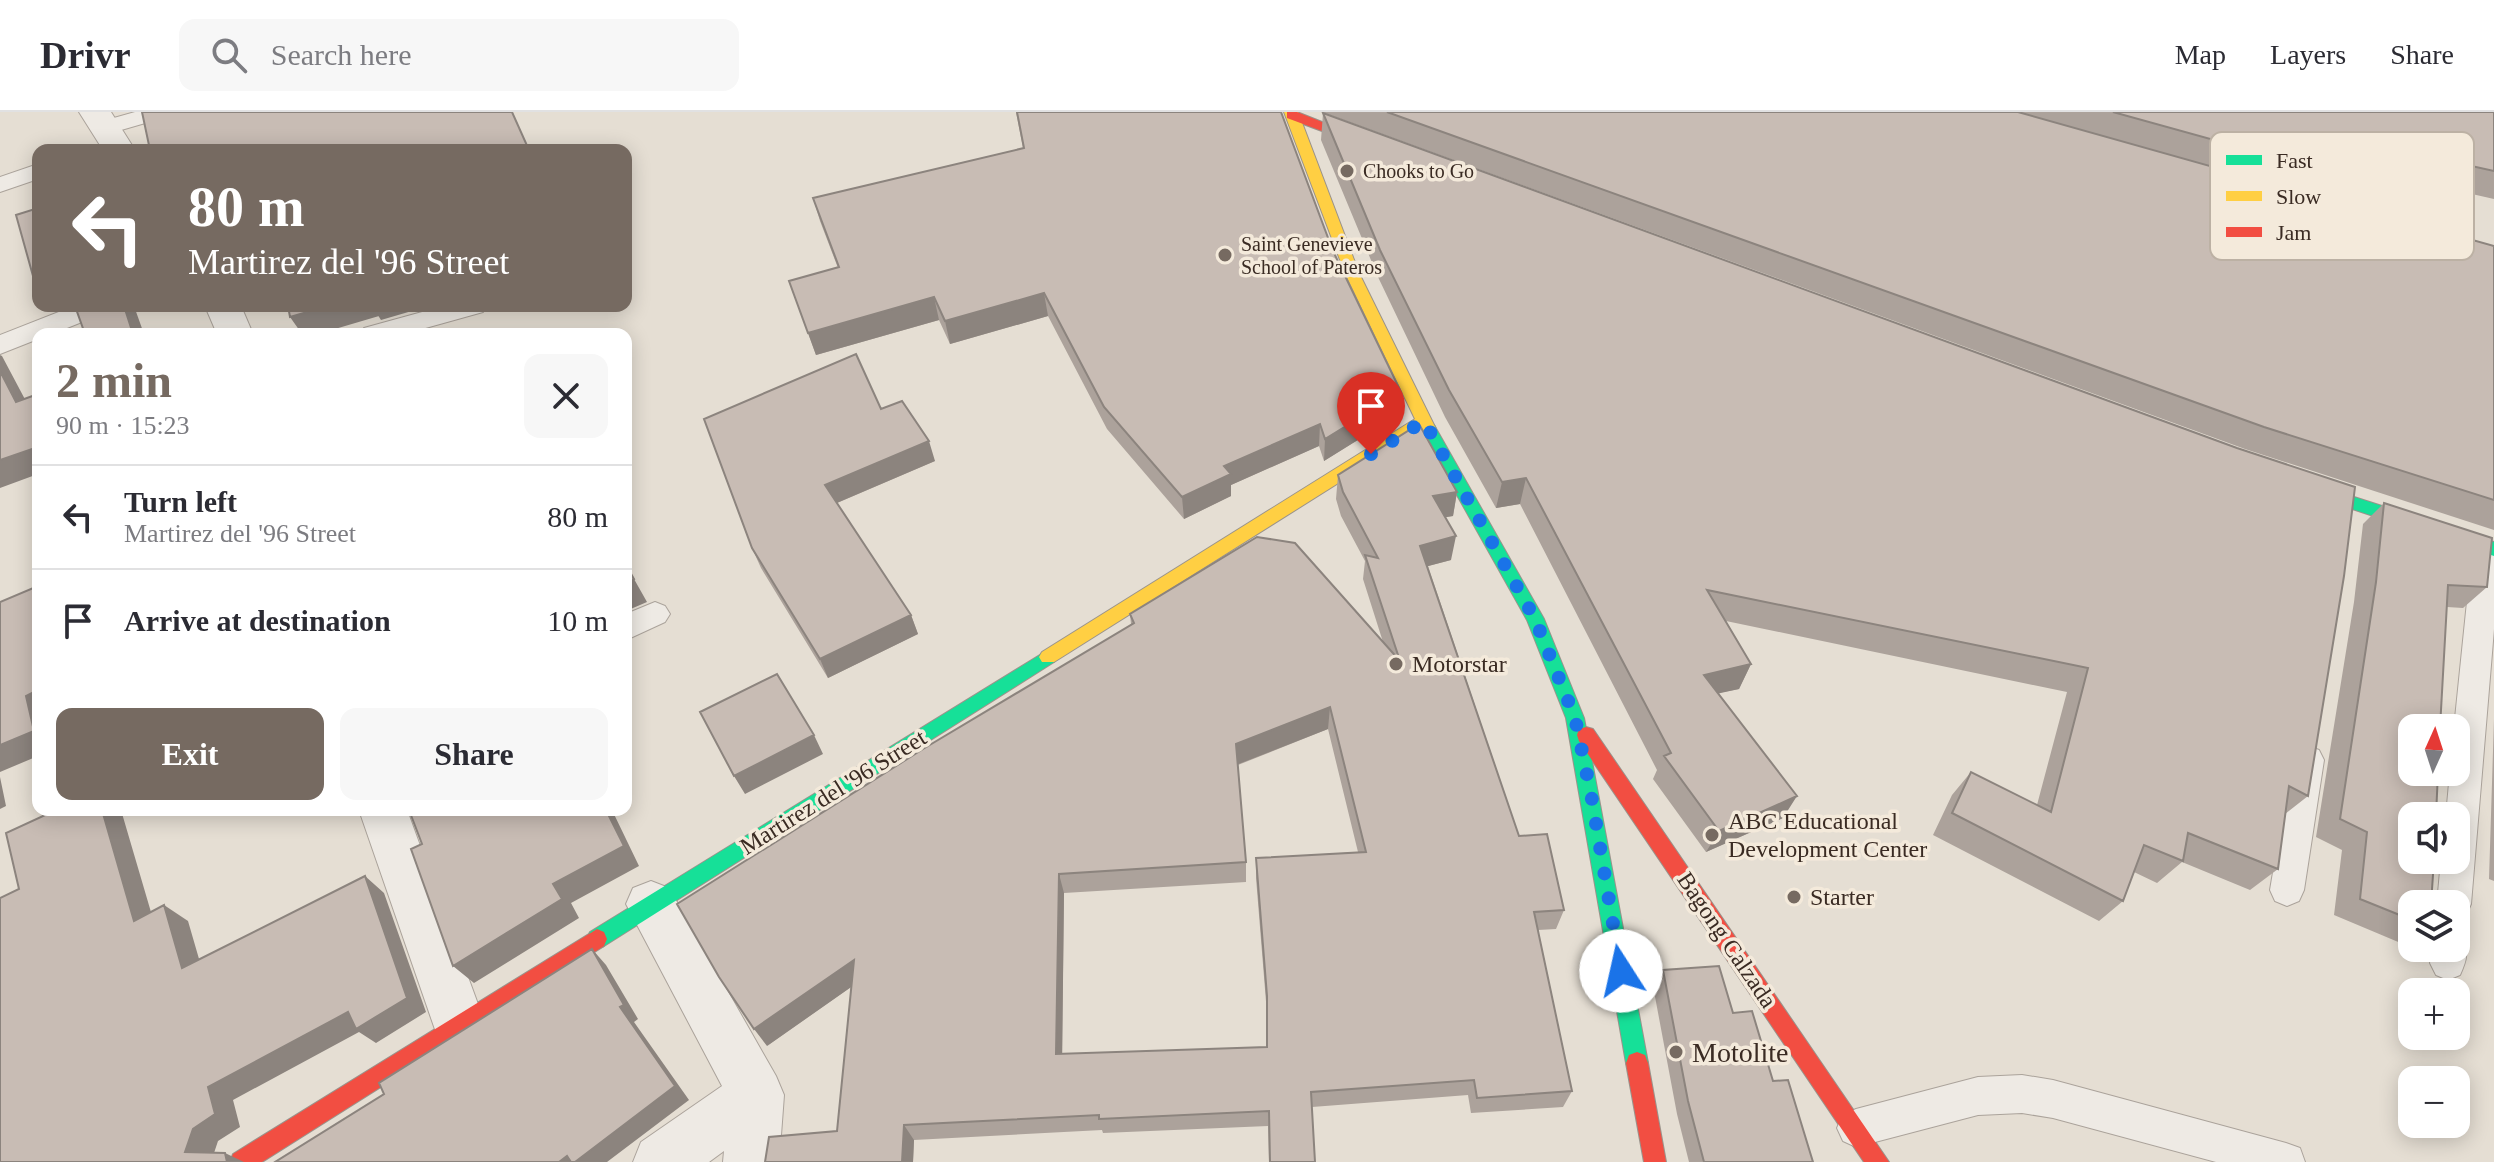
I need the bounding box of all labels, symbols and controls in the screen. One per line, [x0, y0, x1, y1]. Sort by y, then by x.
search box [179, 19, 739, 91]
icon: search [207, 33, 251, 77]
text: Drivr [40, 34, 131, 76]
text: Search here [271, 38, 411, 71]
text: Map [2175, 39, 2226, 70]
text: Layers [2270, 39, 2346, 70]
text: Share [2390, 39, 2454, 70]
legend [2210, 132, 2474, 260]
text: Fast [2276, 148, 2313, 173]
place label: Chooks to Go [1363, 160, 1474, 182]
marker: Chooks to Go [1338, 162, 1356, 180]
icon: left [56, 176, 160, 280]
text: 80 m [188, 176, 305, 238]
text: Slow [2276, 184, 2321, 209]
text: Jam [2276, 220, 2311, 245]
place label: Saint Genevieve School of Pateros [1241, 233, 1382, 278]
text: Martirez del '96 Street [188, 242, 509, 282]
marker: Saint Genevieve School of Pateros [1216, 246, 1234, 264]
text: 2 min [56, 354, 172, 407]
button: close [524, 354, 608, 438]
pin [1337, 372, 1405, 454]
icon: arrive [1349, 384, 1393, 428]
text: 90 m · 15:23 [56, 411, 190, 440]
text: Turn left [124, 485, 237, 518]
icon: left [56, 495, 100, 539]
text: 80 m [547, 500, 608, 533]
text: Martirez del '96 Street [124, 519, 356, 548]
icon: arrive [56, 599, 100, 643]
text: Arrive at destination [124, 604, 391, 637]
text: 10 m [547, 604, 608, 637]
place label: Motorstar [1412, 651, 1507, 677]
marker: Motorstar [1387, 655, 1405, 673]
button: Exit [56, 708, 324, 800]
button: Share [340, 708, 608, 800]
north arrow [2398, 714, 2470, 786]
map controls [2398, 714, 2470, 1138]
street label: Martirez del '96 Street [735, 724, 931, 860]
button: sound [2398, 802, 2470, 874]
place label: ABC Educational Development Center [1728, 808, 1927, 862]
marker: ABC Educational Development Center [1703, 826, 1721, 844]
street label: Bagong Calzada [1672, 867, 1782, 1013]
place label: Starter [1810, 884, 1874, 910]
marker: Starter [1785, 888, 1803, 906]
button: layers [2398, 890, 2470, 962]
position arrow [1579, 929, 1663, 1013]
button: + [2398, 978, 2470, 1050]
place label: Motolite [1692, 1037, 1788, 1068]
marker: Motolite [1667, 1043, 1685, 1061]
button: − [2398, 1066, 2470, 1138]

